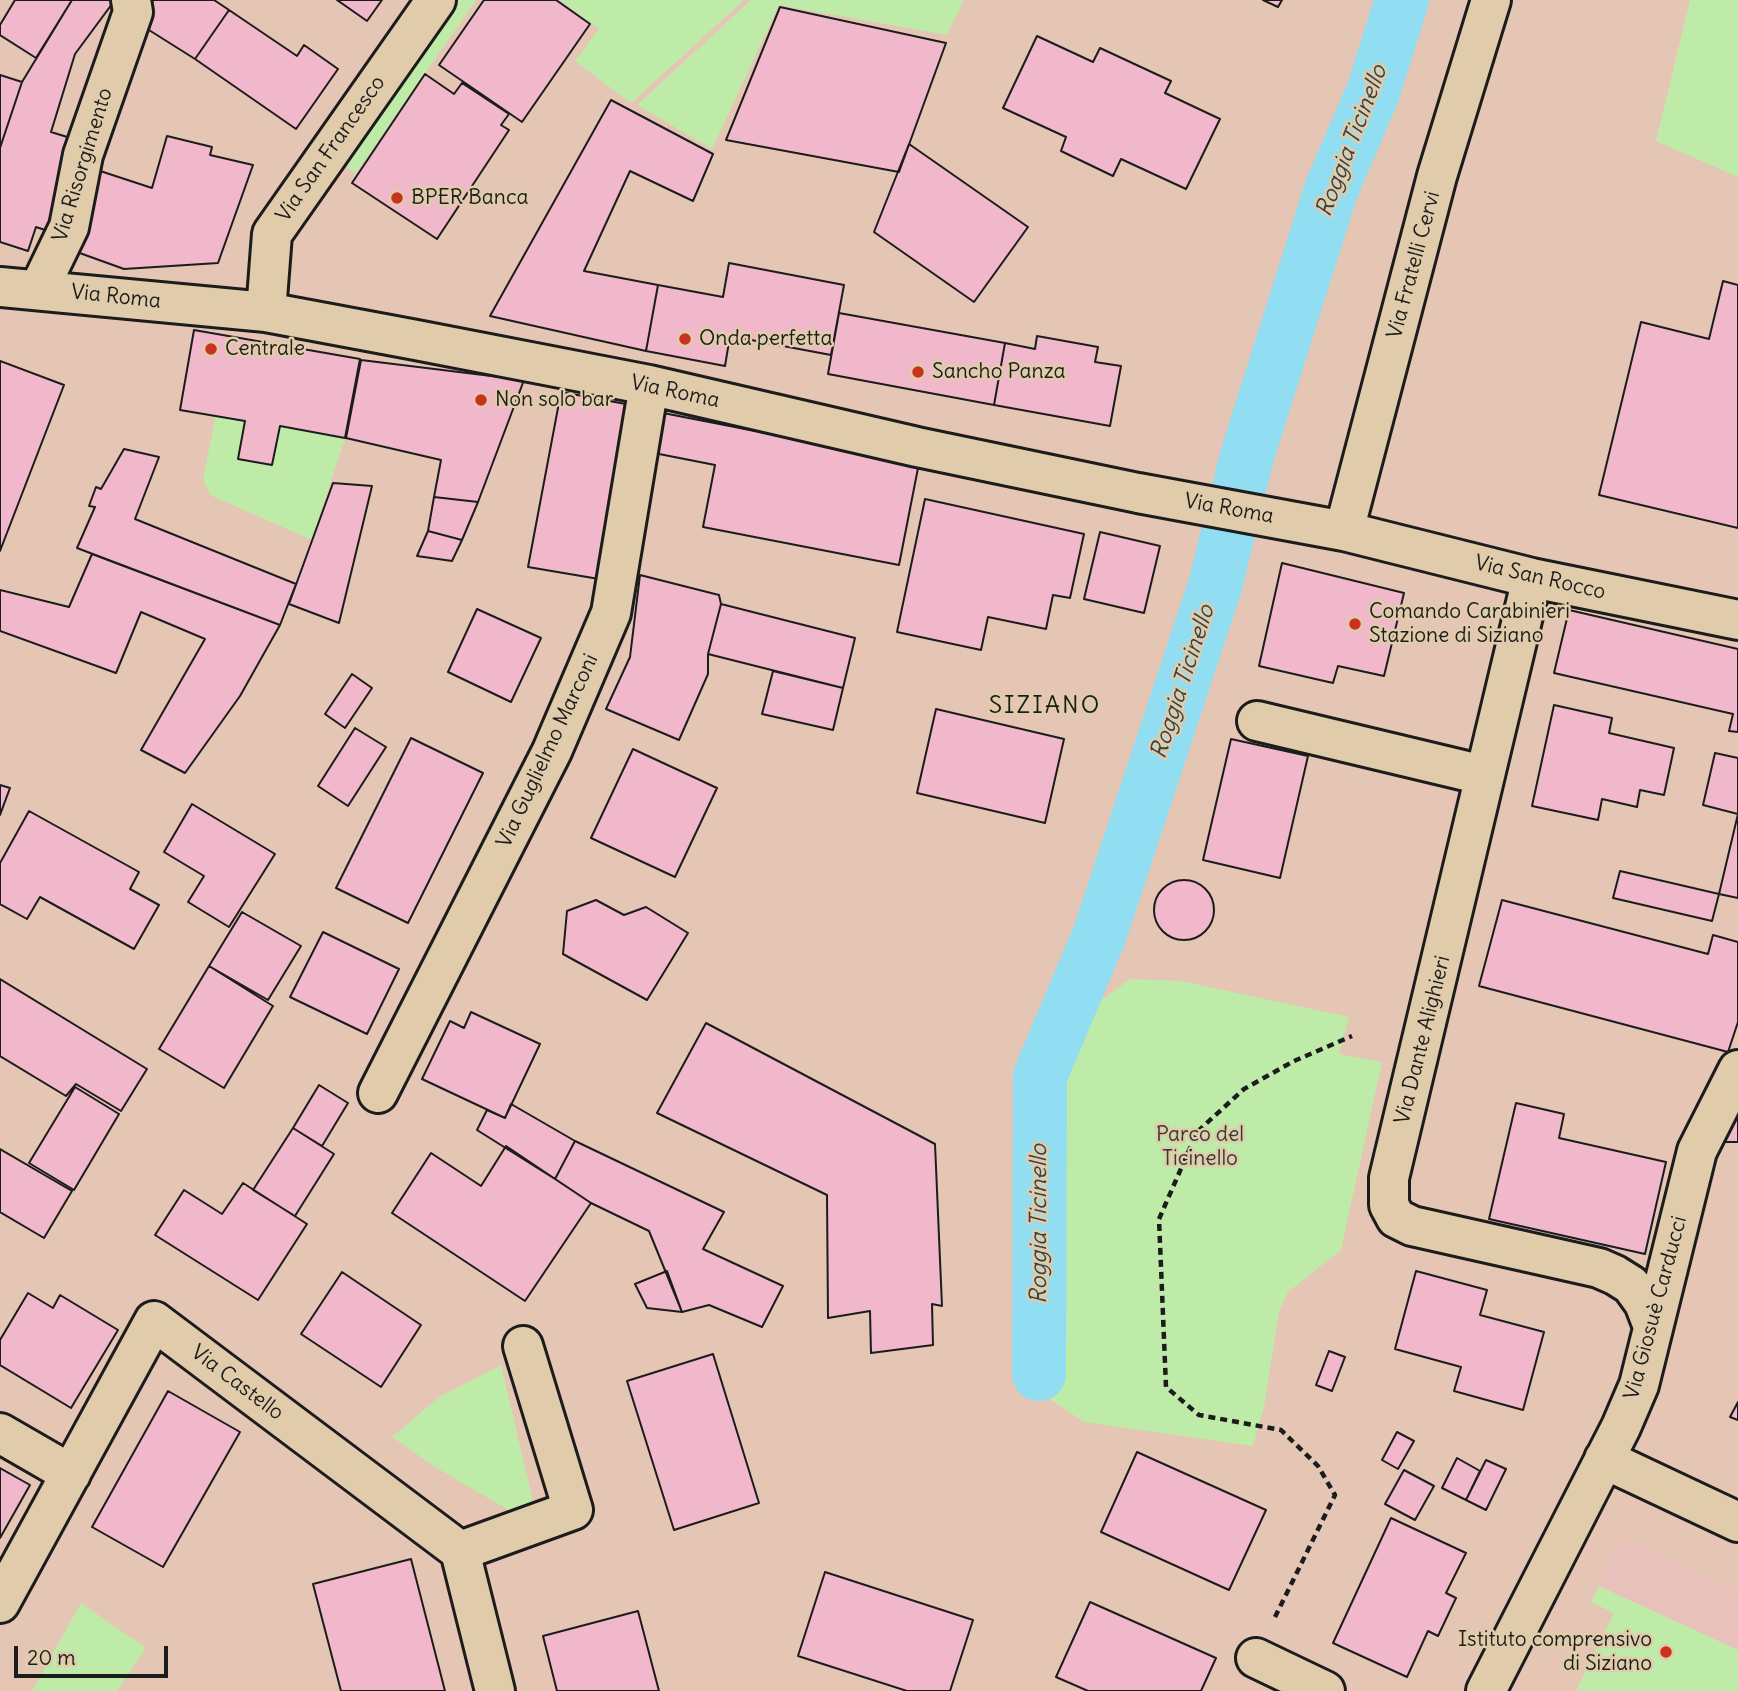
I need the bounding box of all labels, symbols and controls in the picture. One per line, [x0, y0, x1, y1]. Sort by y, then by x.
water label: Roggia Ticinello [1310, 61, 1394, 221]
street label: Via San Francesco [271, 71, 391, 227]
street label: Via Risorgimento [48, 85, 118, 245]
place label: BPER Banca [411, 185, 528, 211]
street label: Via Fratelli Cervi [1382, 189, 1446, 341]
marker: BPER Banca [389, 190, 405, 206]
street label: Via Roma [70, 280, 162, 314]
place label: Onda perfetta [699, 326, 832, 352]
marker: Onda perfetta [677, 331, 693, 347]
place label: Centrale [225, 336, 305, 362]
marker: Centrale [203, 341, 219, 357]
place label: Sancho Panza [932, 359, 1066, 385]
marker: Sancho Panza [910, 364, 926, 380]
street label: Via Roma [628, 370, 722, 414]
place label: Non solo bar [495, 387, 613, 413]
marker: Non solo bar [473, 392, 489, 408]
street label: Via Roma [1182, 489, 1276, 529]
street label: Via San Rocco [1472, 551, 1608, 605]
place label: Comando Carabinieri Stazione di Siziano [1369, 599, 1570, 649]
water label: Roggia Ticinello [1145, 602, 1221, 762]
marker: Comando Carabinieri Stazione di Siziano [1347, 616, 1363, 632]
street label: Via Guglielmo Marconi [492, 650, 604, 852]
district label: SIZIANO [990, 692, 1100, 720]
street label: Via Dante Alighieri [1390, 953, 1456, 1127]
park label: Parco del Ticinello [1156, 1122, 1244, 1172]
water label: Roggia Ticinello [1025, 1144, 1053, 1304]
street label: Via Giosuè Carducci [1619, 1214, 1693, 1402]
street label: Via Castello [186, 1340, 288, 1426]
place label: Istituto comprensivo di Siziano [1458, 1627, 1652, 1677]
scale bar [18, 1632, 172, 1676]
text: 20 m [27, 1644, 76, 1671]
marker: Istituto comprensivo di Siziano [1658, 1644, 1674, 1660]

